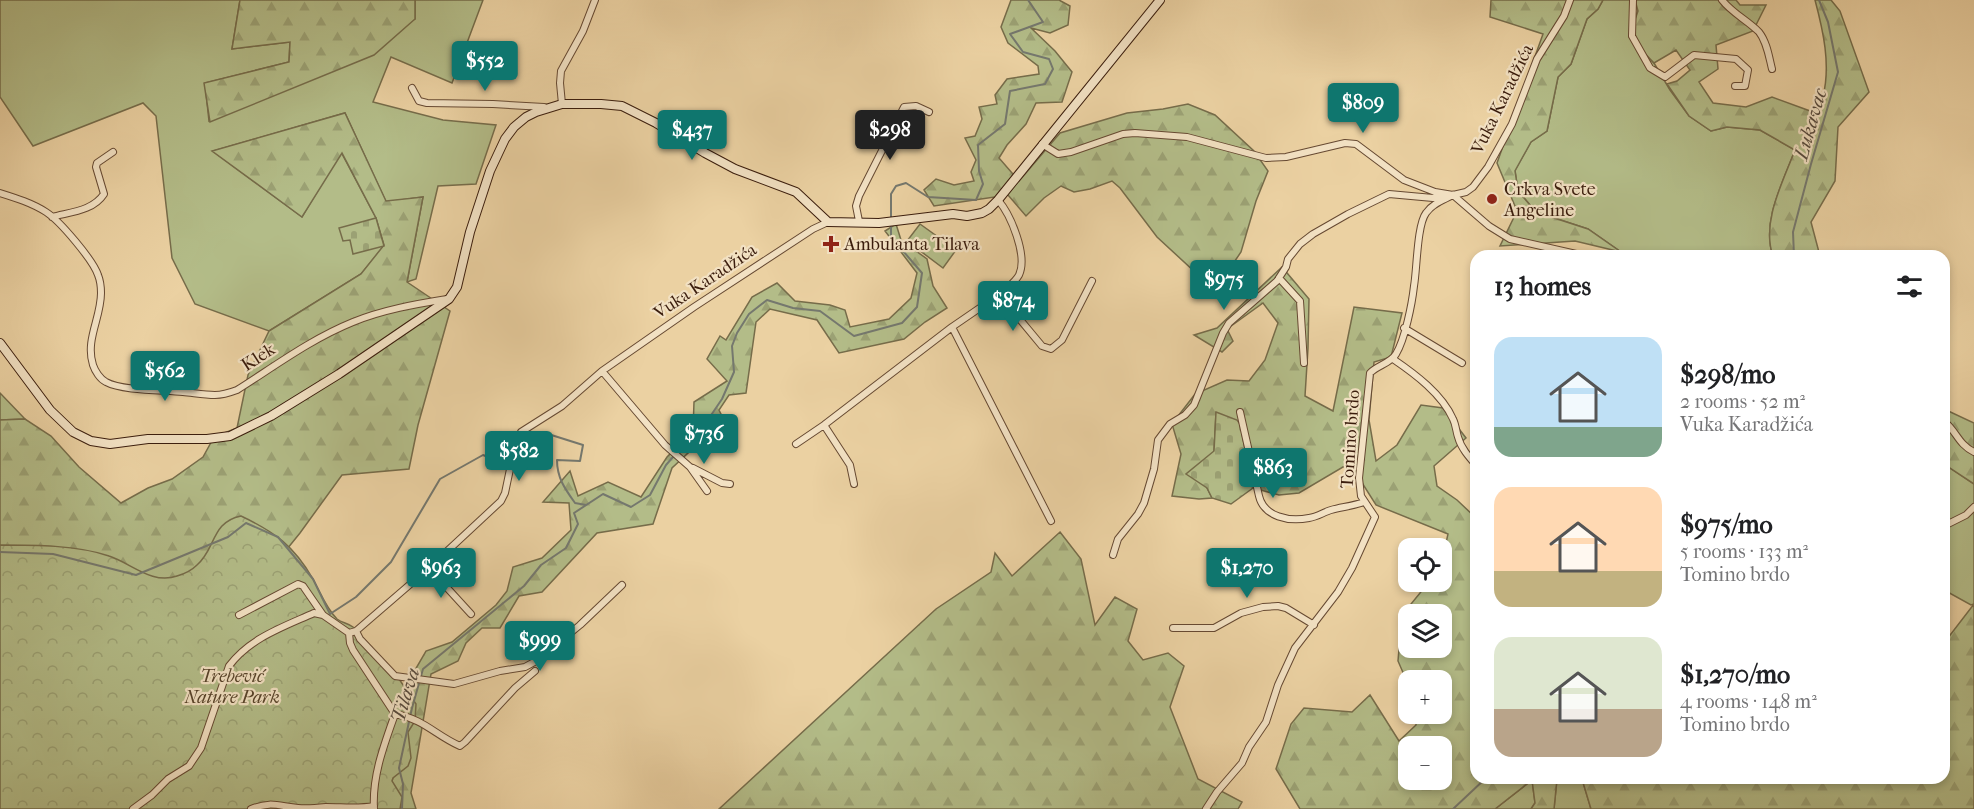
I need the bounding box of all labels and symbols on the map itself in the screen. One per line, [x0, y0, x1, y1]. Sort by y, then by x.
street label: Vuka Karadžića [1466, 40, 1538, 159]
pin: $552 [449, 41, 521, 92]
pin: $809 [1327, 83, 1399, 134]
water label: Lukavac [1789, 85, 1832, 164]
pin: $437 [656, 110, 728, 161]
pin: $298 [854, 110, 926, 161]
place label: Crkva Svete Angeline [1503, 179, 1596, 221]
marker: Crkva Svete Angeline [1485, 192, 1499, 206]
place label: Ambulanta Tilava [843, 234, 980, 255]
marker: Ambulanta Tilava [822, 235, 840, 253]
street label: Vuka Karadžića [649, 239, 761, 324]
pin: $975 [1188, 260, 1260, 311]
pin: $874 [977, 281, 1049, 332]
street label: Klek [237, 338, 280, 376]
pin: $562 [129, 351, 201, 402]
street label: Tomino brdo [1337, 389, 1364, 489]
pin: $736 [668, 414, 740, 465]
pin: $582 [483, 431, 555, 482]
pin: $863 [1237, 448, 1309, 499]
pin: $963 [405, 548, 477, 599]
pin: $1,270 [1198, 548, 1296, 599]
pin: $999 [504, 621, 576, 672]
water label: Tilava [386, 665, 425, 725]
park label: Trebević Nature Park [183, 666, 280, 708]

